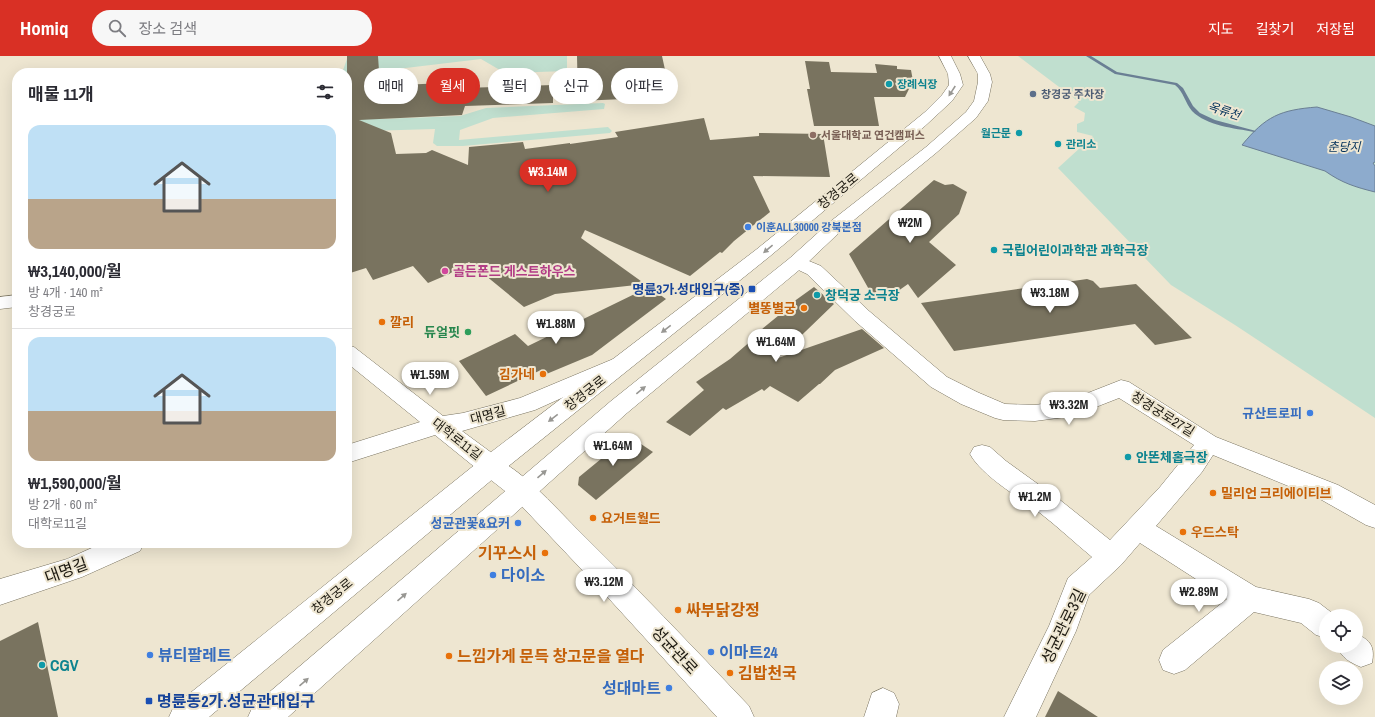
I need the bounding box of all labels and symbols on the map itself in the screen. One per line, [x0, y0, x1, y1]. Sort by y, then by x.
place label: 장례식장 [897, 77, 937, 91]
marker: 장례식장 [884, 79, 894, 89]
one-way arrow [948, 86, 955, 97]
place label: 창경궁 주차장 [1041, 87, 1104, 101]
marker: 창경궁 주차장 [1028, 89, 1038, 99]
water label: 옥류천 [1206, 98, 1244, 124]
place label: 월근문 [981, 126, 1011, 140]
place label: 서울대학교 연건캠퍼스 [821, 128, 925, 142]
marker: 월근문 [1014, 128, 1024, 138]
marker: 서울대학교 연건캠퍼스 [808, 130, 818, 140]
place label: 관리소 [1066, 137, 1096, 151]
marker: 관리소 [1053, 139, 1063, 149]
water label: 춘당지 [1327, 139, 1362, 155]
pin: ₩3.14M [515, 159, 581, 193]
street label: 창경궁로 [814, 169, 862, 213]
pin: ₩2M [891, 210, 929, 244]
place label: 이훈ALL30000 강북본점 [756, 220, 862, 234]
marker: 이훈ALL30000 강북본점 [743, 222, 753, 232]
place label: 국립어린이과학관 과학극장 [1002, 242, 1149, 259]
one-way arrow [763, 244, 774, 253]
marker: 국립어린이과학관 과학극장 [989, 245, 999, 255]
place label: 골든폰드 게스트하우스 [453, 263, 576, 280]
marker: 골든폰드 게스트하우스 [440, 266, 450, 276]
pin: ₩3.18M [1017, 280, 1083, 314]
place label: 명륜3가.성대입구(중) [632, 281, 744, 298]
marker: 명륜3가.성대입구(중) [747, 284, 757, 294]
place label: 창덕궁 소극장 [825, 287, 900, 304]
marker: 창덕궁 소극장 [812, 290, 822, 300]
place label: 별똥별궁 [748, 300, 796, 317]
marker: 별똥별궁 [799, 303, 809, 313]
pin: ₩1.88M [523, 311, 589, 345]
place label: 깔리 [390, 314, 414, 331]
marker: 깔리 [377, 317, 387, 327]
place label: 듀얼핏 [424, 324, 460, 341]
one-way arrow [661, 325, 672, 333]
marker: 듀얼핏 [463, 327, 473, 337]
pin: ₩1.64M [743, 329, 809, 363]
pin: ₩1.59M [397, 362, 463, 396]
place label: 김가네 [499, 366, 535, 383]
marker: 김가네 [538, 369, 548, 379]
street label: 창경궁로 [561, 372, 609, 414]
one-way arrow [635, 385, 646, 394]
street label: 창경궁로27길 [1128, 388, 1198, 440]
pin: ₩3.32M [1036, 392, 1102, 426]
street label: 대명길 [468, 402, 508, 428]
place label: 규산트로피 [1242, 405, 1302, 422]
marker: 규산트로피 [1305, 408, 1315, 418]
one-way arrow [547, 413, 558, 422]
street label: 대학로11길 [429, 414, 485, 464]
pin: ₩1.64M [580, 433, 646, 467]
place label: 안똔체홉극장 [1136, 449, 1208, 466]
marker: 안똔체홉극장 [1123, 452, 1133, 462]
one-way arrow [536, 470, 547, 479]
pin: ₩1.2M [1007, 484, 1063, 518]
place label: 밀리언 크리에이티브 [1221, 485, 1332, 502]
marker: 밀리언 크리에이티브 [1208, 488, 1218, 498]
place label: 요거트월드 [601, 510, 661, 527]
marker: 요거트월드 [588, 513, 598, 523]
place label: 성균관꽃&요커 [431, 515, 510, 532]
marker: 성균관꽃&요커 [513, 518, 523, 528]
place label: 우드스탁 [1191, 524, 1239, 541]
marker: 우드스탁 [1178, 527, 1188, 537]
place label: 기꾸스시 [478, 542, 537, 564]
marker: 기꾸스시 [540, 548, 550, 558]
street label: 대명길 [41, 552, 91, 588]
place label: 다이소 [501, 564, 545, 586]
pin: ₩3.12M [571, 569, 637, 603]
marker: 다이소 [488, 570, 498, 580]
street label: 창경궁로 [308, 574, 356, 618]
pin: ₩2.89M [1166, 579, 1232, 613]
street label: 성균관로3길 [1035, 585, 1091, 667]
one-way arrow [396, 592, 407, 601]
place label: 싸부닭강정 [686, 599, 760, 621]
marker: 싸부닭강정 [673, 605, 683, 615]
street label: 성균관로 [647, 621, 703, 679]
place label: 이마트24 [719, 641, 778, 663]
place label: 뷰티팔레트 [158, 644, 232, 666]
place label: 느낌가게 문득 창고문을 열다 [457, 645, 645, 667]
marker: 이마트24 [706, 647, 716, 657]
marker: 뷰티팔레트 [145, 650, 155, 660]
marker: 느낌가게 문득 창고문을 열다 [444, 651, 454, 661]
place label: CGV [50, 654, 79, 676]
marker: CGV [37, 660, 47, 670]
place label: 김밥천국 [738, 662, 797, 684]
marker: 김밥천국 [725, 668, 735, 678]
place label: 성대마트 [602, 677, 661, 699]
one-way arrow [298, 678, 309, 687]
marker: 성대마트 [664, 683, 674, 693]
place label: 명륜동2가.성균관대입구 [157, 690, 315, 712]
marker: 명륜동2가.성균관대입구 [144, 696, 154, 706]

